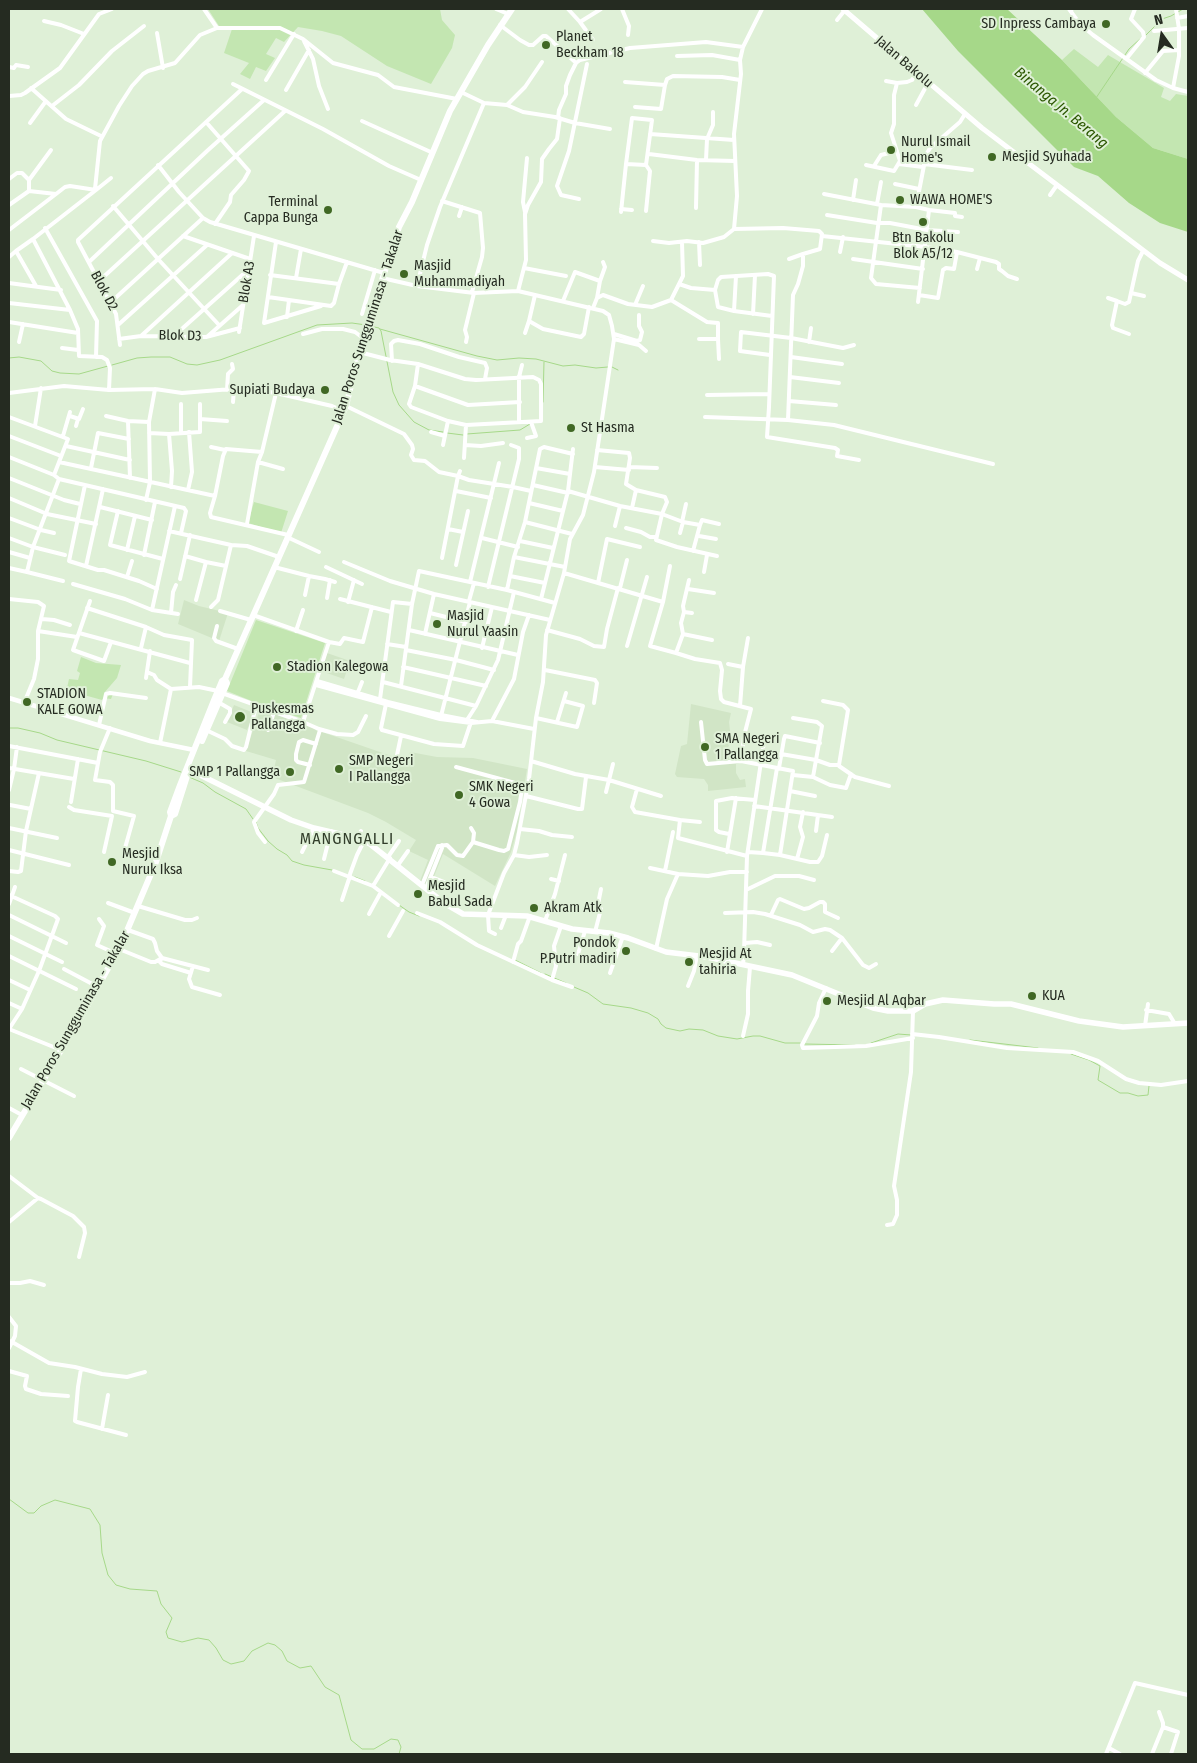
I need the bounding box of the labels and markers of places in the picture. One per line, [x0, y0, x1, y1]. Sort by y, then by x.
place label: SD Inpress Cambaya [981, 16, 1096, 32]
marker: SD Inpress Cambaya [1100, 18, 1112, 30]
place label: Planet Beckham 18 [556, 29, 624, 62]
marker: Planet Beckham 18 [540, 39, 552, 51]
place label: Nurul Ismail Home's [901, 134, 971, 166]
marker: Nurul Ismail Home's [885, 144, 897, 156]
place label: Mesjid Syuhada [1002, 149, 1092, 165]
marker: Mesjid Syuhada [986, 151, 998, 163]
place label: WAWA HOME'S [910, 192, 992, 208]
place label: Terminal Cappa Bunga [244, 194, 318, 226]
marker: WAWA HOME'S [894, 194, 906, 206]
marker: Terminal Cappa Bunga [322, 204, 334, 216]
marker: Btn Bakolu Blok A5/12 [917, 216, 929, 228]
place label: Btn Bakolu Blok A5/12 [892, 230, 954, 262]
place label: Masjid Muhammadiyah [414, 258, 505, 290]
marker: Masjid Muhammadiyah [398, 268, 410, 280]
place label: Supiati Budaya [229, 382, 315, 398]
marker: Supiati Budaya [319, 384, 331, 396]
place label: St Hasma [581, 420, 635, 436]
marker: St Hasma [565, 422, 577, 434]
place label: Masjid Nurul Yaasin [447, 608, 518, 640]
marker: Masjid Nurul Yaasin [431, 618, 443, 630]
place label: Stadion Kalegowa [287, 659, 388, 675]
marker: Stadion Kalegowa [271, 661, 283, 673]
place label: STADION KALE GOWA [37, 686, 102, 719]
marker: STADION KALE GOWA [21, 696, 33, 708]
place label: Puskesmas Pallangga [251, 701, 314, 734]
marker: Puskesmas Pallangga [233, 710, 247, 724]
place label: SMA Negeri 1 Pallangga [715, 731, 780, 764]
marker: SMA Negeri 1 Pallangga [699, 741, 711, 753]
place label: SMP Negeri I Pallangga [349, 753, 413, 786]
marker: SMP Negeri I Pallangga [333, 763, 345, 775]
place label: SMP 1 Pallangga [189, 764, 280, 780]
marker: SMP 1 Pallangga [284, 766, 296, 778]
place label: SMK Negeri 4 Gowa [469, 779, 534, 812]
marker: SMK Negeri 4 Gowa [453, 789, 465, 801]
place label: Mesjid Nuruk Iksa [122, 846, 183, 879]
marker: Mesjid Nuruk Iksa [106, 856, 118, 868]
place label: Mesjid Babul Sada [428, 878, 492, 910]
marker: Mesjid Babul Sada [412, 888, 424, 900]
place label: Akram Atk [544, 900, 602, 916]
marker: Akram Atk [528, 902, 540, 914]
place label: Pondok P.Putri madiri [540, 935, 616, 968]
marker: Pondok P.Putri madiri [620, 945, 632, 957]
place label: Mesjid At tahiria [699, 946, 752, 979]
marker: Mesjid At tahiria [683, 956, 695, 968]
place label: KUA [1042, 988, 1065, 1004]
marker: KUA [1026, 990, 1038, 1002]
place label: Mesjid Al Aqbar [837, 993, 926, 1009]
marker: Mesjid Al Aqbar [821, 995, 833, 1007]

